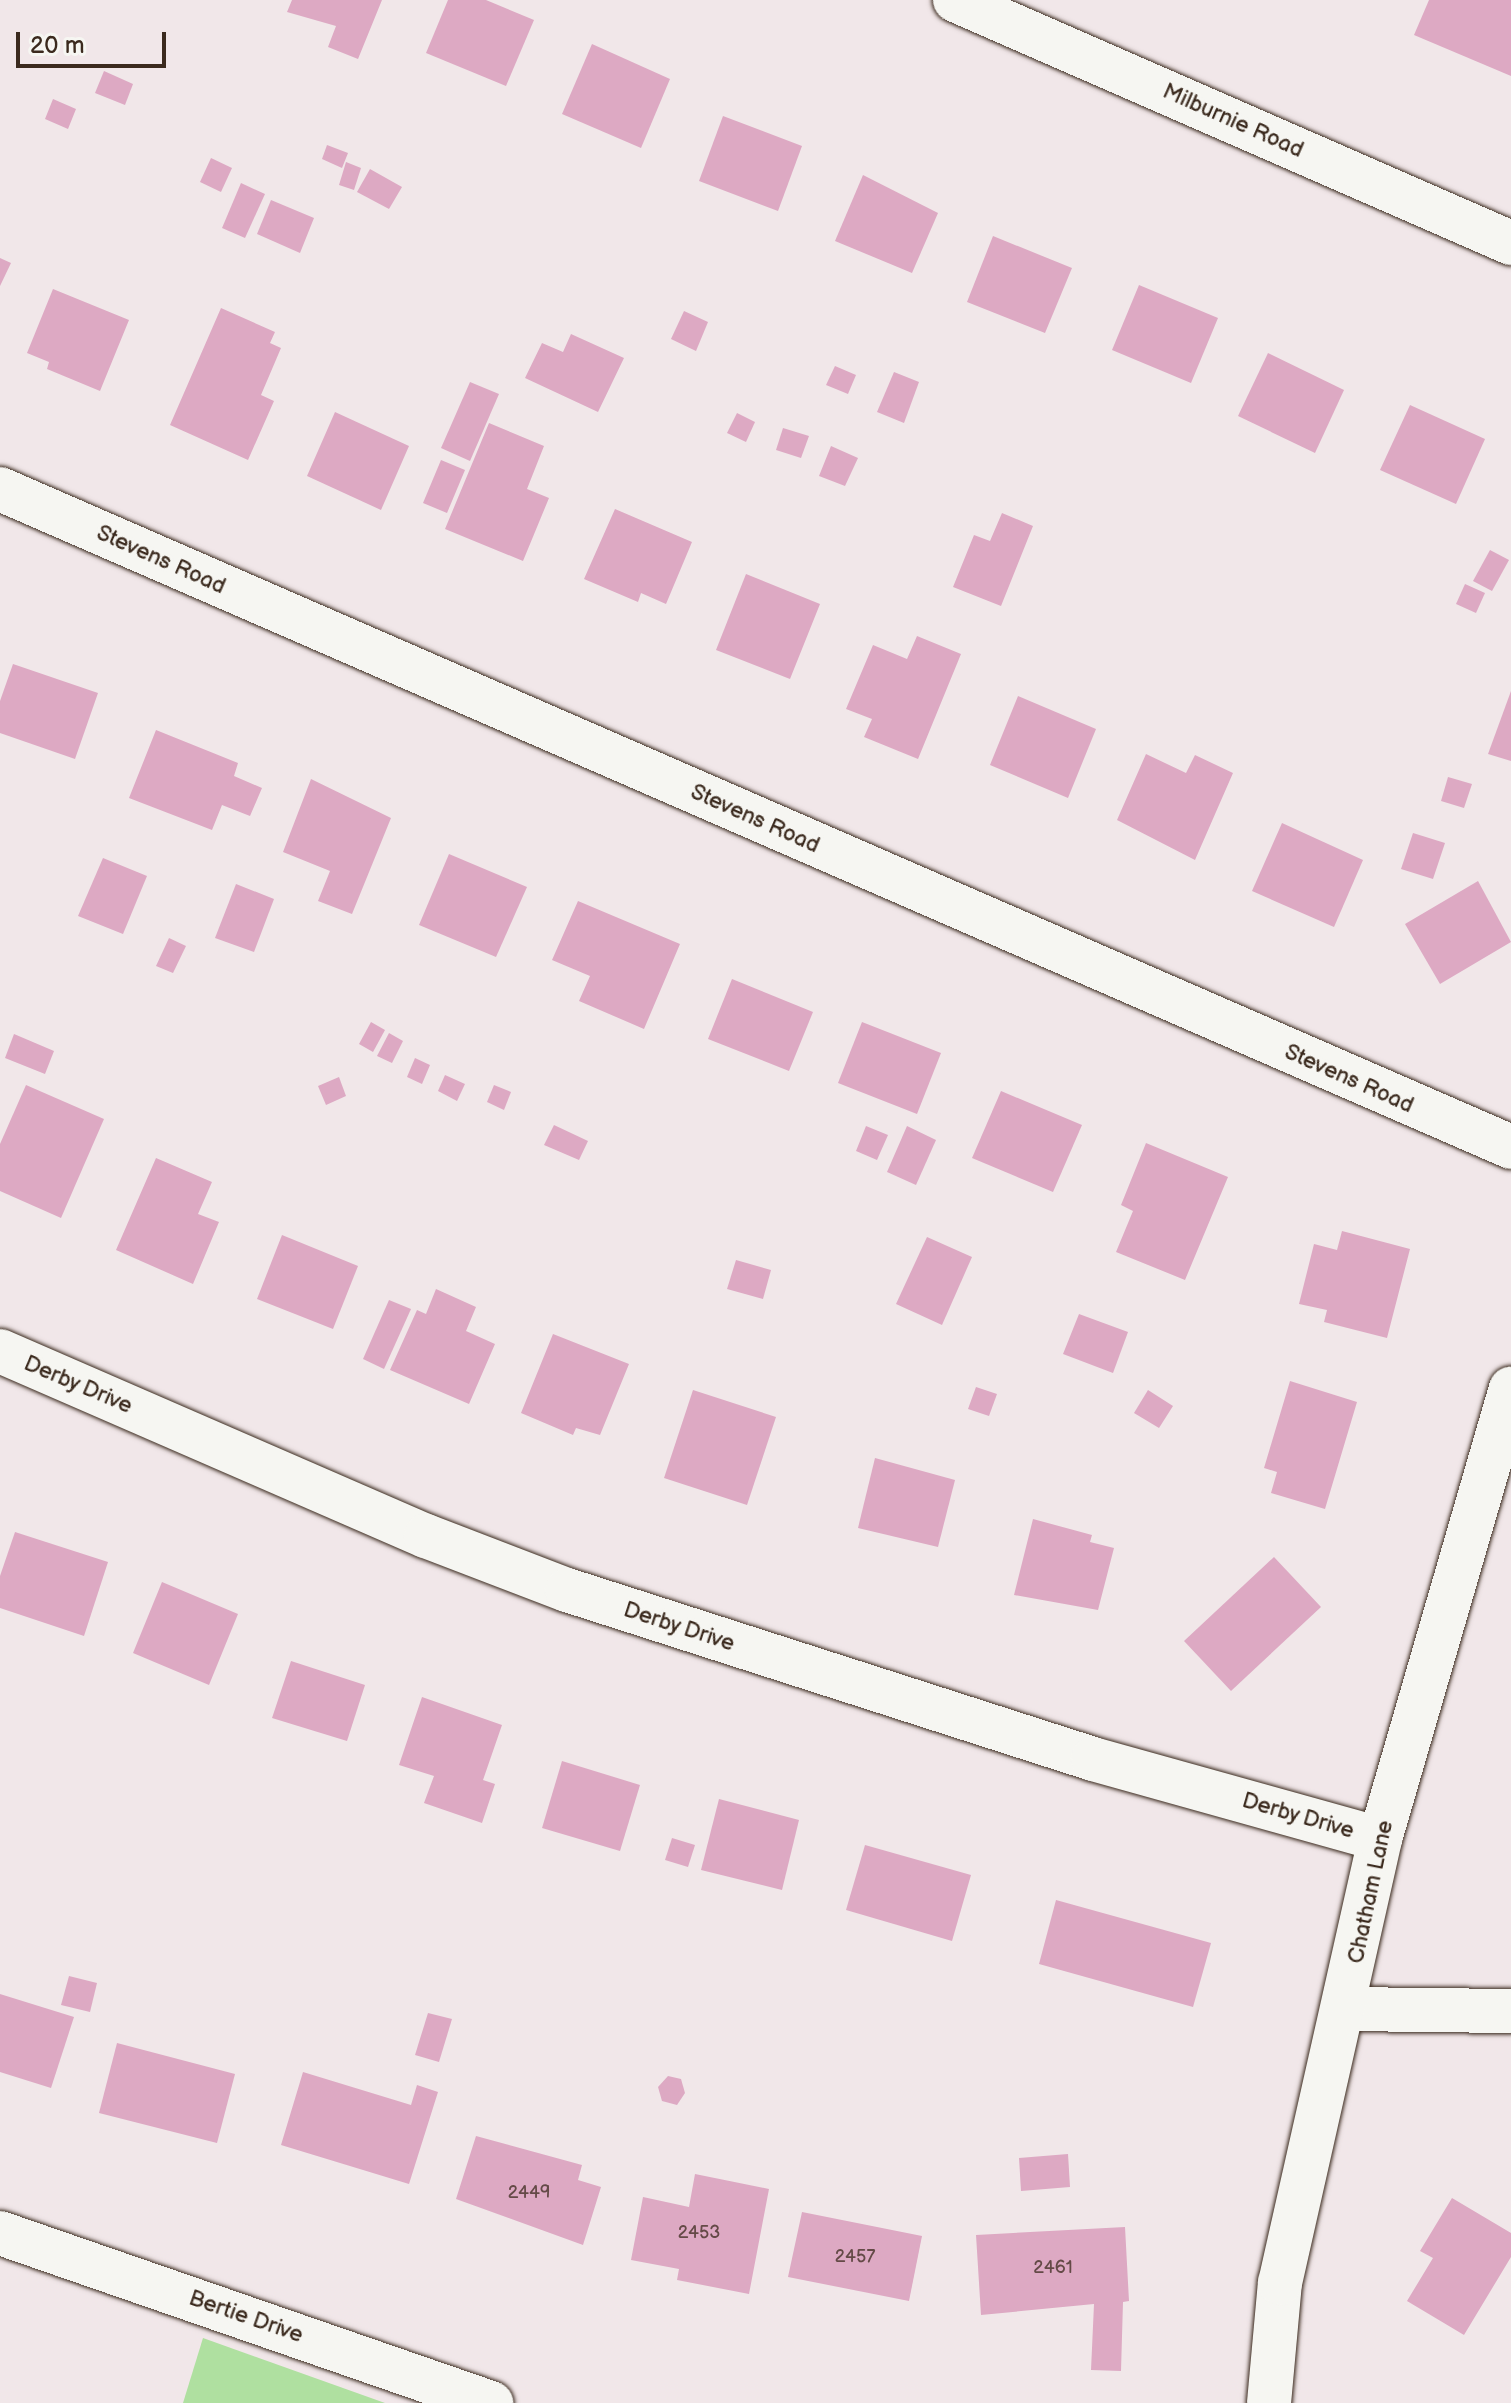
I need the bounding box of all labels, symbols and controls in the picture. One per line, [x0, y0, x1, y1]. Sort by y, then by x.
scale bar [20, 16, 170, 66]
text: 20 m [30, 31, 85, 60]
street label: Milburnie Road [1159, 78, 1307, 164]
street label: Stevens Road [93, 520, 229, 600]
street label: Stevens Road [687, 779, 823, 859]
street label: Stevens Road [1281, 1039, 1417, 1119]
street label: Derby Drive [19, 1350, 137, 1420]
street label: Derby Drive [620, 1596, 738, 1658]
street label: Derby Drive [1238, 1787, 1358, 1845]
street label: Chatham Lane [1343, 1818, 1399, 1966]
house number: 2449 [508, 2182, 550, 2204]
house number: 2453 [678, 2222, 720, 2244]
house number: 2457 [835, 2246, 875, 2268]
house number: 2461 [1033, 2257, 1073, 2279]
street label: Bertie Drive [185, 2285, 307, 2349]

